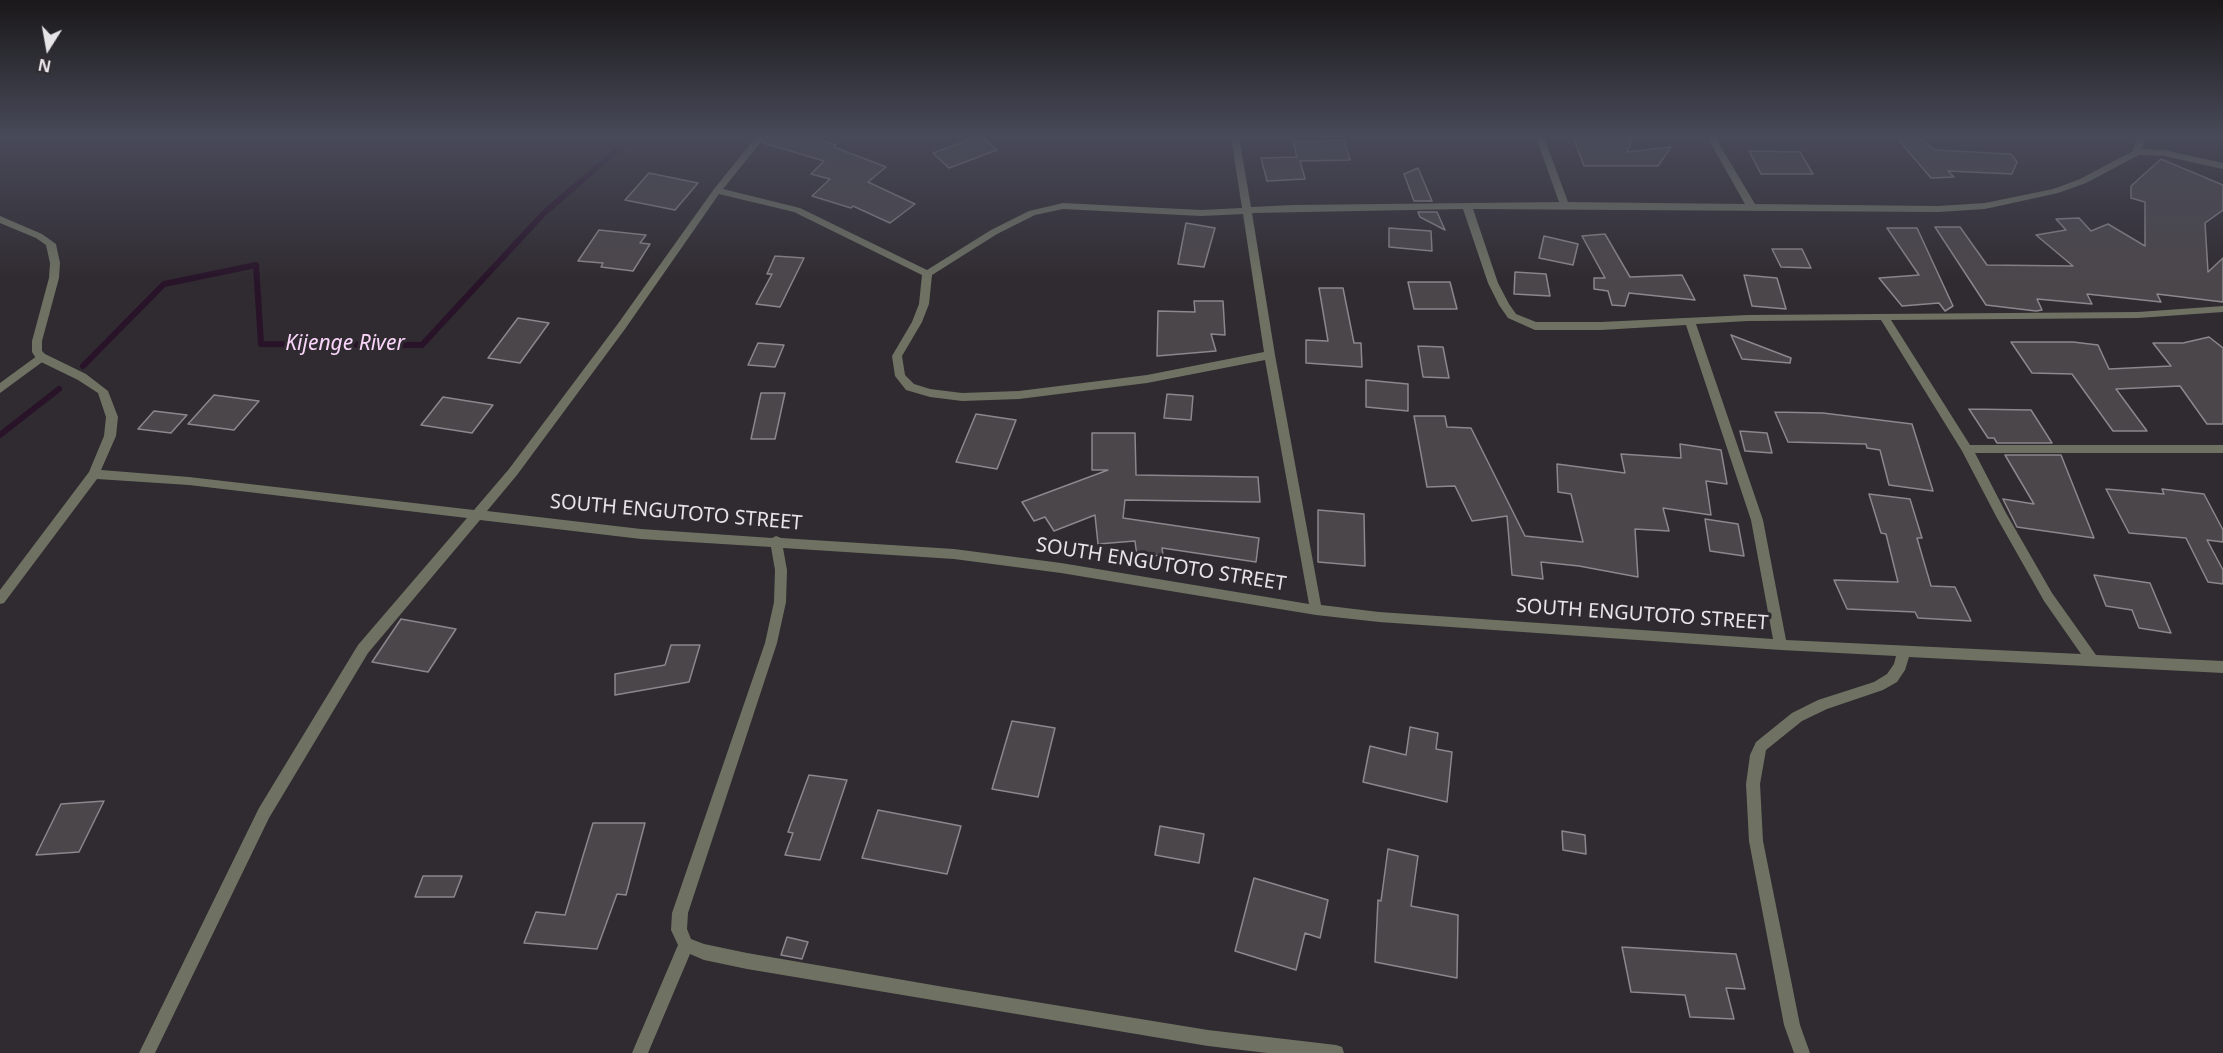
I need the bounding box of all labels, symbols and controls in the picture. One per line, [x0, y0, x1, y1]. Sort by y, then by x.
north arrow [18, 18, 78, 78]
text: N [36, 54, 53, 78]
water label: Kijenge River [285, 331, 405, 357]
street label: SOUTH ENGUTOTO STREET [549, 490, 803, 536]
street label: SOUTH ENGUTOTO STREET [1034, 533, 1288, 597]
street label: SOUTH ENGUTOTO STREET [1515, 594, 1769, 636]

